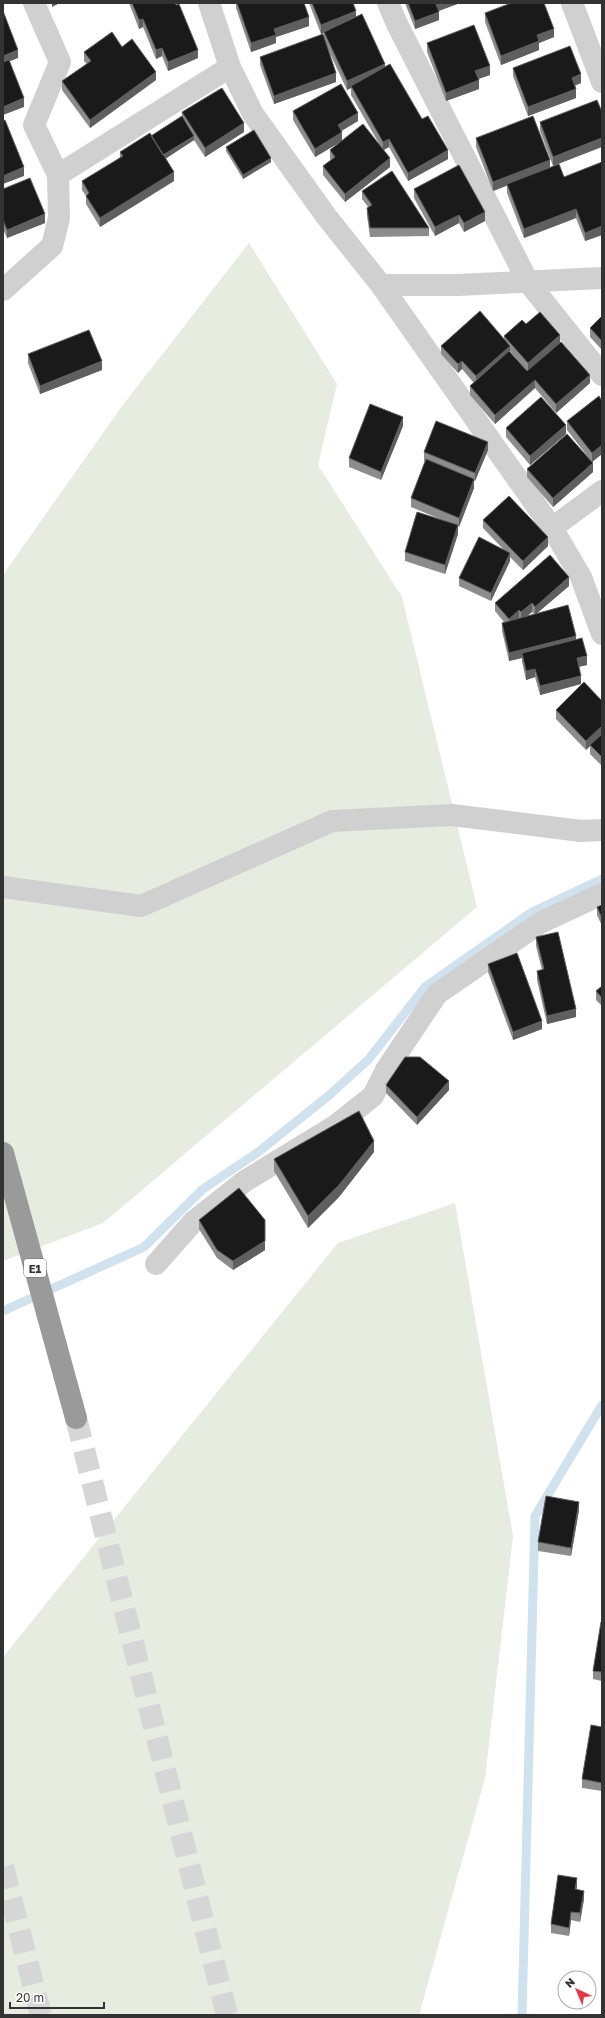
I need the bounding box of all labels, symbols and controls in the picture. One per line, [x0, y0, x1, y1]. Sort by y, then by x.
road number: E1 [24, 1259, 46, 1277]
north arrow [557, 1970, 597, 2010]
text: N [562, 1975, 577, 1990]
scale bar [10, 1984, 104, 2010]
text: 20 m [16, 1990, 44, 2005]

